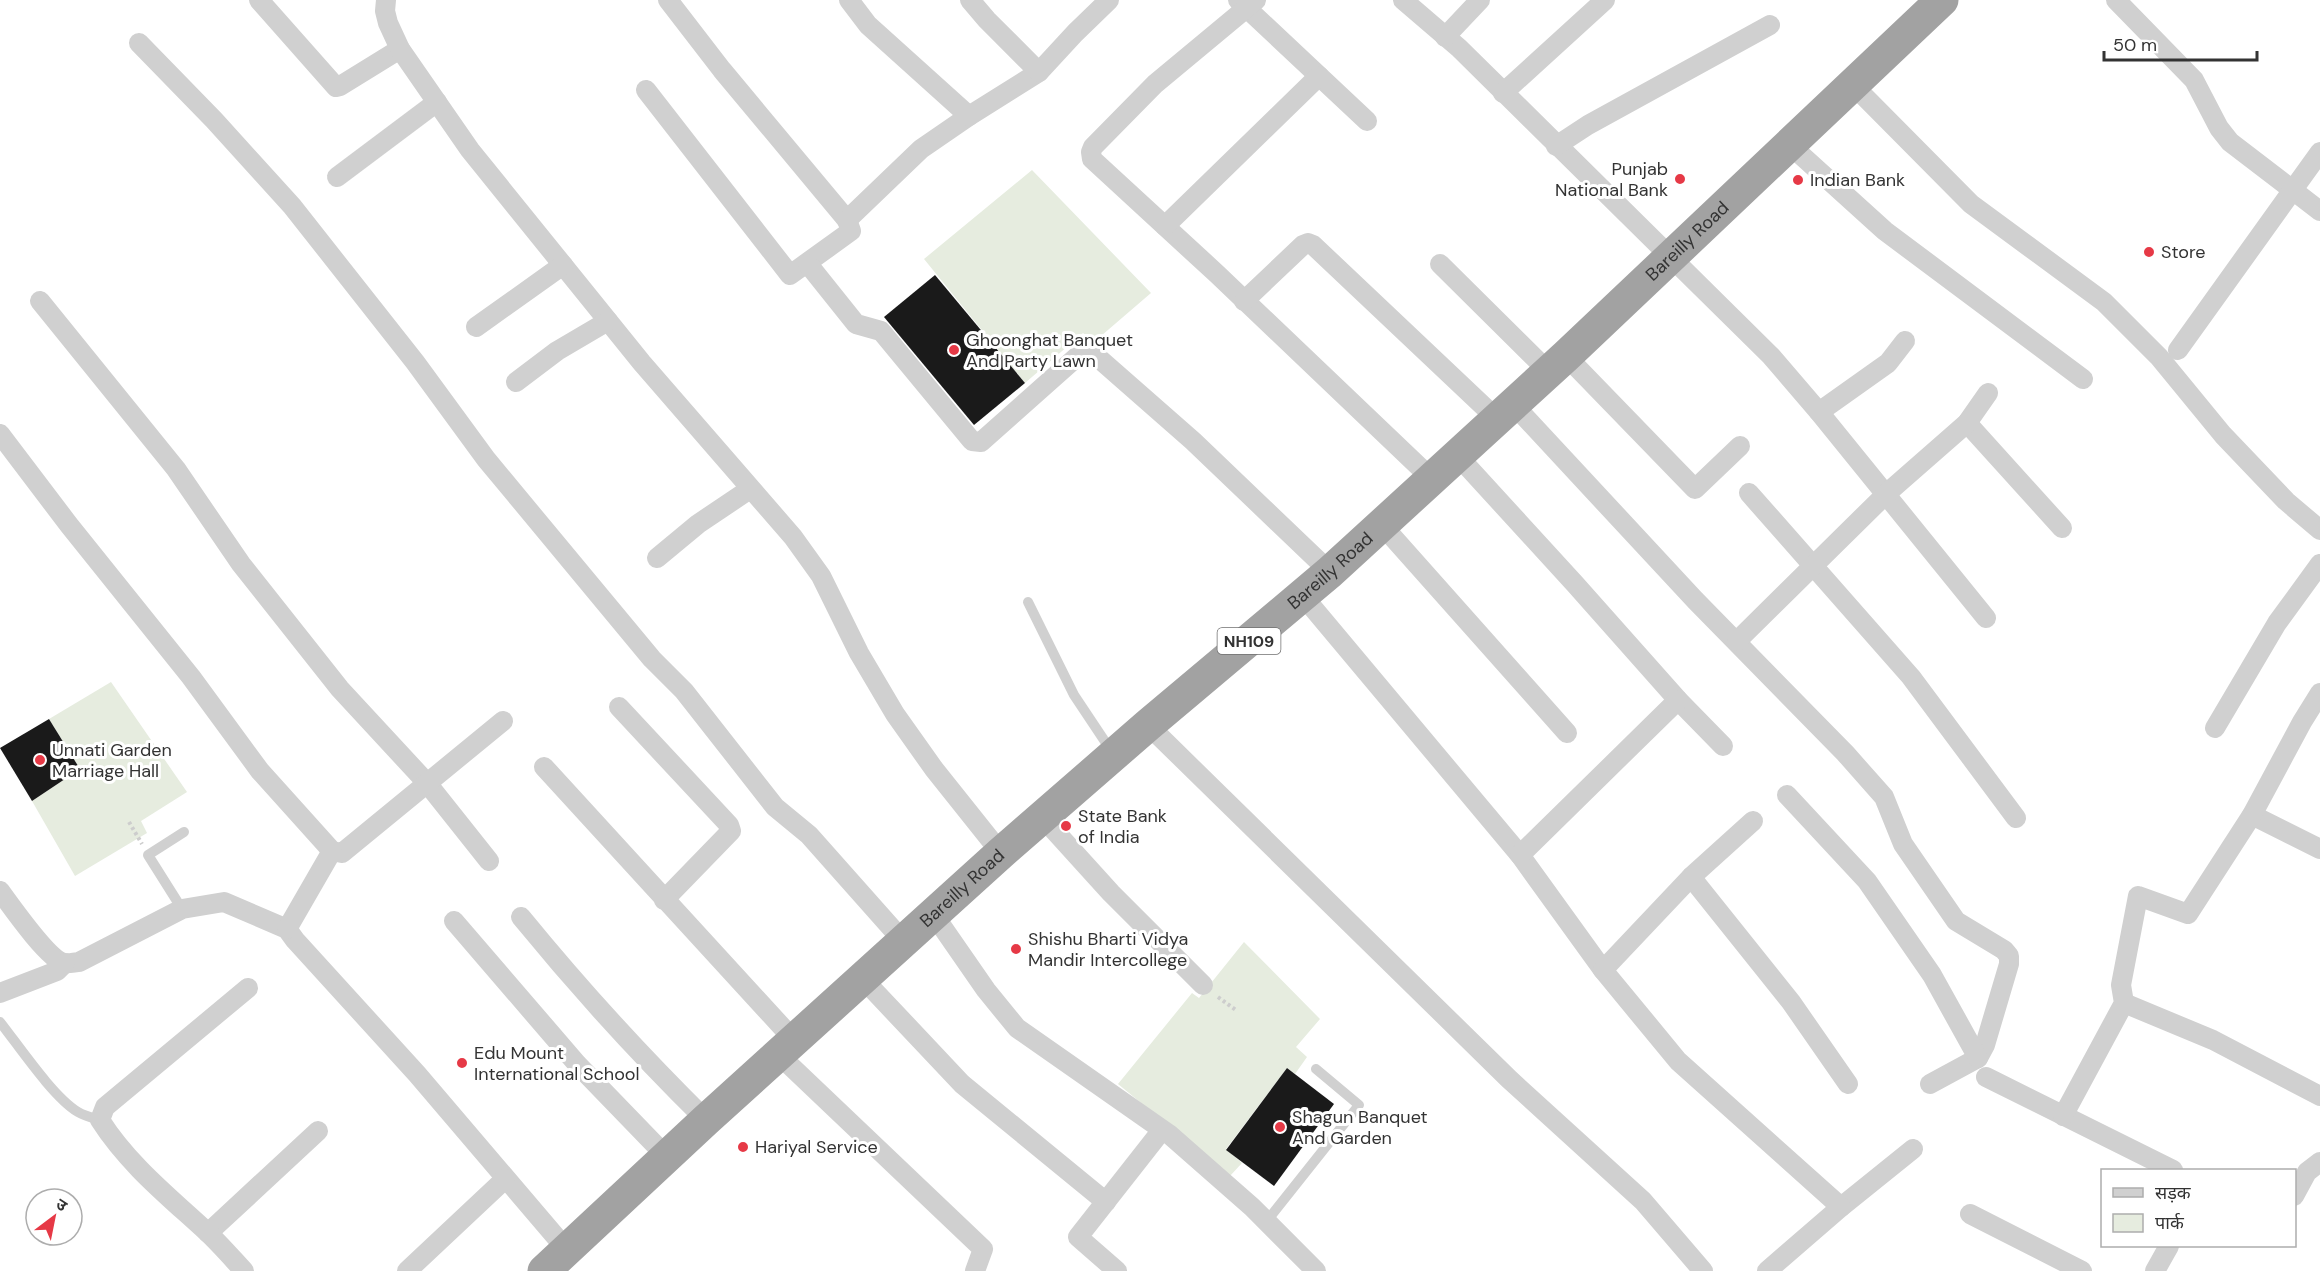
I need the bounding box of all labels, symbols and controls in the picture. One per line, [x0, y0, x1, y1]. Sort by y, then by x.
scale bar [2104, 24, 2257, 62]
text: 50 m [2113, 33, 2157, 57]
place label: Punjab National Bank [1555, 157, 1668, 202]
place label: Indian Bank [1810, 168, 1905, 192]
marker: Punjab National Bank [1673, 172, 1687, 186]
marker: Indian Bank [1791, 173, 1805, 187]
street label: Bareilly Road [1640, 196, 1734, 286]
place label: Store [2161, 240, 2205, 264]
marker: Store [2142, 245, 2156, 259]
place label: Ghoonghat Banquet And Party Lawn [966, 328, 1133, 373]
marker: Ghoonghat Banquet And Party Lawn [947, 343, 961, 357]
street label: Bareilly Road [1282, 527, 1378, 615]
road number: NH109 [1218, 628, 1280, 654]
place label: Unnati Garden Marriage Hall [52, 738, 172, 783]
marker: Unnati Garden Marriage Hall [33, 753, 47, 767]
place label: State Bank of India [1078, 804, 1167, 849]
marker: State Bank of India [1059, 819, 1073, 833]
street label: Bareilly Road [915, 844, 1010, 933]
place label: Shishu Bharti Vidya Mandir Intercollege [1028, 927, 1188, 972]
marker: Shishu Bharti Vidya Mandir Intercollege [1009, 942, 1023, 956]
place label: Edu Mount International School [474, 1041, 640, 1086]
marker: Edu Mount International School [455, 1056, 469, 1070]
place label: Shagun Banquet And Garden [1292, 1105, 1428, 1150]
marker: Shagun Banquet And Garden [1273, 1120, 1287, 1134]
place label: Hariyal Service [755, 1135, 878, 1159]
marker: Hariyal Service [736, 1140, 750, 1154]
legend [2101, 1169, 2296, 1247]
text: सड़क [2155, 1181, 2192, 1205]
north arrow [24, 1187, 84, 1247]
text: उ [52, 1193, 72, 1216]
text: पार्क [2155, 1211, 2185, 1235]

